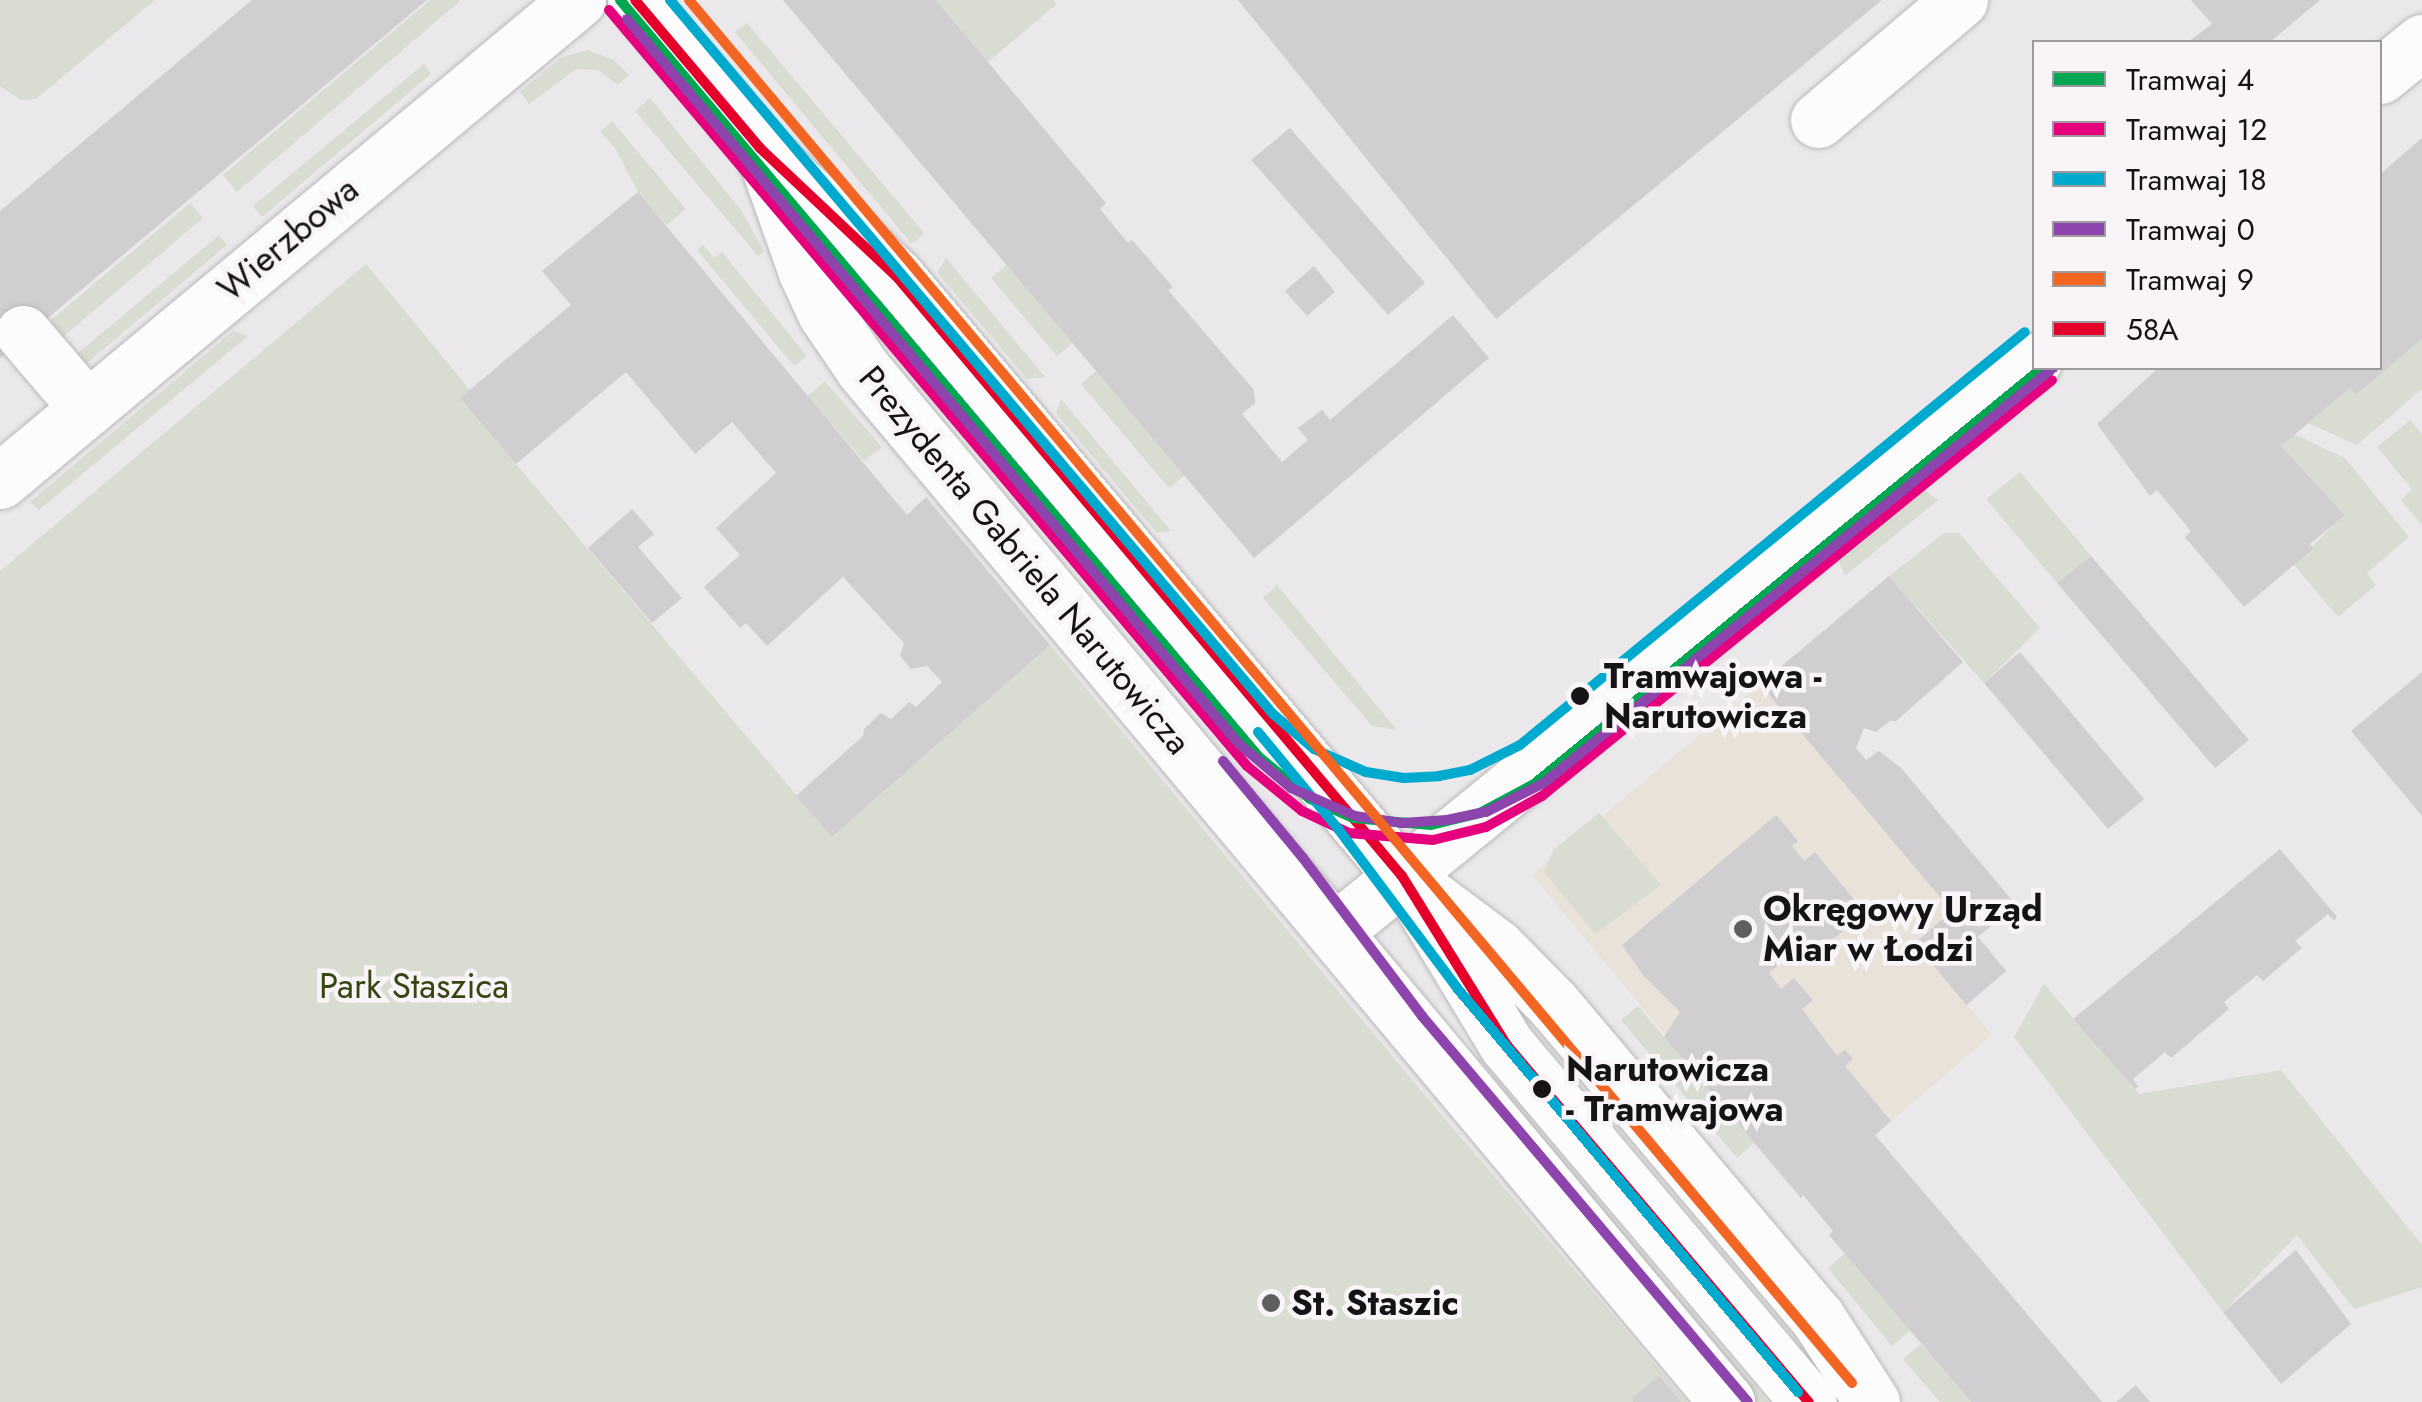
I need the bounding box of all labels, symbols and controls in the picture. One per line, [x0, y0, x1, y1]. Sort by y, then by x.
legend [2032, 40, 2382, 370]
text: Tramwaj 4 [2126, 58, 2254, 101]
text: Tramwaj 12 [2126, 108, 2267, 151]
text: Tramwaj 18 [2126, 158, 2267, 201]
street label: Wierzbowa [209, 168, 367, 310]
text: Tramwaj 0 [2126, 208, 2255, 251]
text: Tramwaj 9 [2126, 258, 2254, 301]
text: 58A [2126, 308, 2179, 351]
street label: Prezydenta Gabriela Narutowicza [850, 357, 1200, 763]
place label: Tramwajowa - Narutowicza [1604, 655, 1822, 737]
marker: Tramwajowa - Narutowicza [1565, 681, 1595, 711]
place label: Okręgowy Urząd Miar w Łodzi [1763, 888, 2043, 970]
marker: Okręgowy Urząd Miar w Łodzi [1732, 918, 1754, 940]
park label: Park Staszica [319, 965, 509, 1007]
place label: Narutowicza - Tramwajowa [1566, 1048, 1784, 1130]
marker: Narutowicza - Tramwajowa [1527, 1074, 1557, 1104]
place label: St. Staszic [1291, 1282, 1459, 1324]
marker: St. Staszic [1260, 1292, 1282, 1314]

